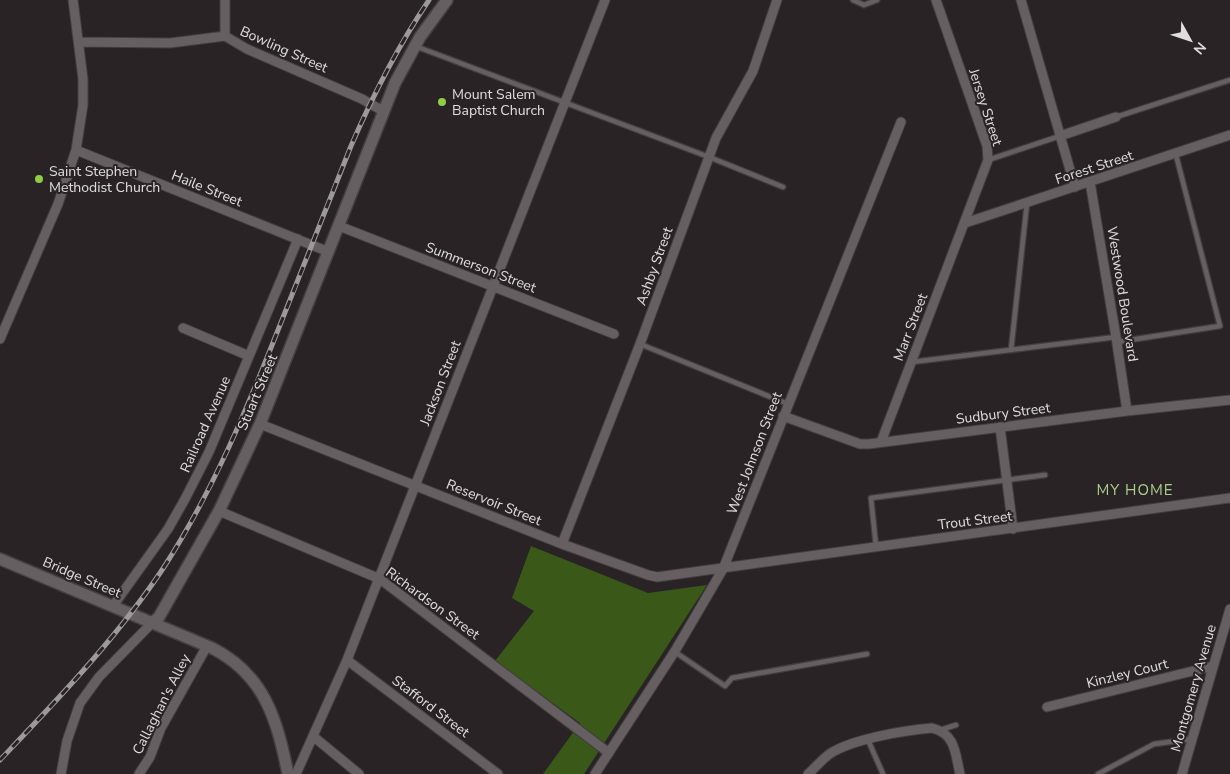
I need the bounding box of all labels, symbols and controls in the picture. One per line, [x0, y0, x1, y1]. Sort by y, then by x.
north arrow [1165, 15, 1215, 65]
street label: Bowling Street [237, 22, 331, 77]
text: N [1189, 38, 1210, 58]
street label: Jersey Street [964, 65, 1007, 148]
place label: Mount Salem Baptist Church [452, 85, 545, 120]
marker: Mount Salem Baptist Church [436, 96, 448, 108]
street label: Forest Street [1053, 146, 1136, 189]
place label: Saint Stephen Methodist Church [49, 162, 160, 197]
street label: Haile Street [169, 166, 245, 211]
marker: Saint Stephen Methodist Church [33, 173, 45, 185]
street label: Ashby Street [632, 224, 677, 308]
street label: Westwood Boulevard [1102, 225, 1143, 363]
street label: Summerson Street [423, 238, 539, 297]
street label: Marr Street [889, 290, 932, 364]
street label: Jackson Street [415, 338, 465, 429]
street label: Stuart Street [233, 351, 282, 433]
street label: Railroad Avenue [176, 373, 235, 475]
street label: West Johnson Street [722, 389, 787, 517]
street label: Sudbury Street [955, 398, 1051, 429]
street label: Reservoir Street [443, 475, 544, 530]
district label: MY HOME [1096, 480, 1174, 500]
street label: Trout Street [937, 507, 1013, 534]
street label: Bridge Street [40, 552, 124, 603]
street label: Richardson Street [382, 563, 484, 644]
street label: Montgomery Avenue [1166, 622, 1221, 754]
street label: Callaghan's Alley [128, 650, 195, 758]
street label: Kinzley Court [1084, 654, 1170, 693]
street label: Stafford Street [388, 671, 473, 742]

